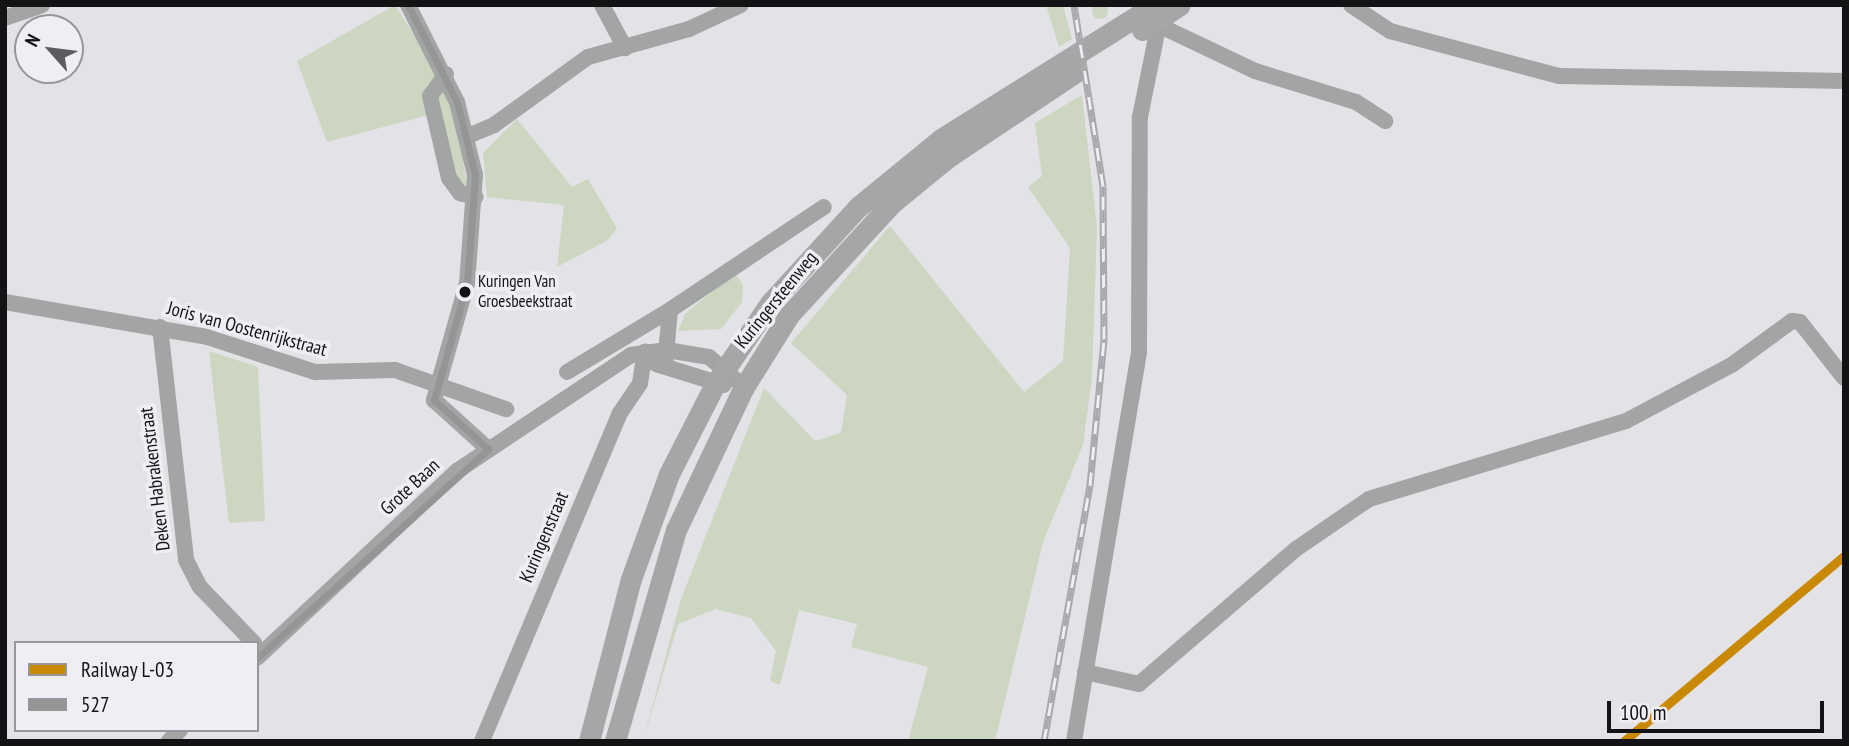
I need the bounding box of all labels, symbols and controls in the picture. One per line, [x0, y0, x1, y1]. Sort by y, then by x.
north arrow [14, 14, 84, 84]
text: N [19, 30, 45, 50]
street label: Kuringersteenweg [730, 247, 822, 353]
place label: Kuringen Van Groesbeekstraat [478, 272, 572, 312]
marker: Kuringen Van Groesbeekstraat [458, 285, 472, 299]
street label: Joris van Oostenrijkstraat [165, 297, 329, 361]
street label: Deken Habrakenstraat [135, 406, 175, 552]
street label: Grote Baan [376, 454, 444, 520]
street label: Kuringenstraat [515, 488, 573, 586]
legend [14, 641, 259, 732]
text: Railway L-03 [81, 656, 174, 683]
scale bar [1611, 686, 1828, 730]
text: 527 [81, 691, 109, 718]
text: 100 m [1620, 699, 1666, 726]

